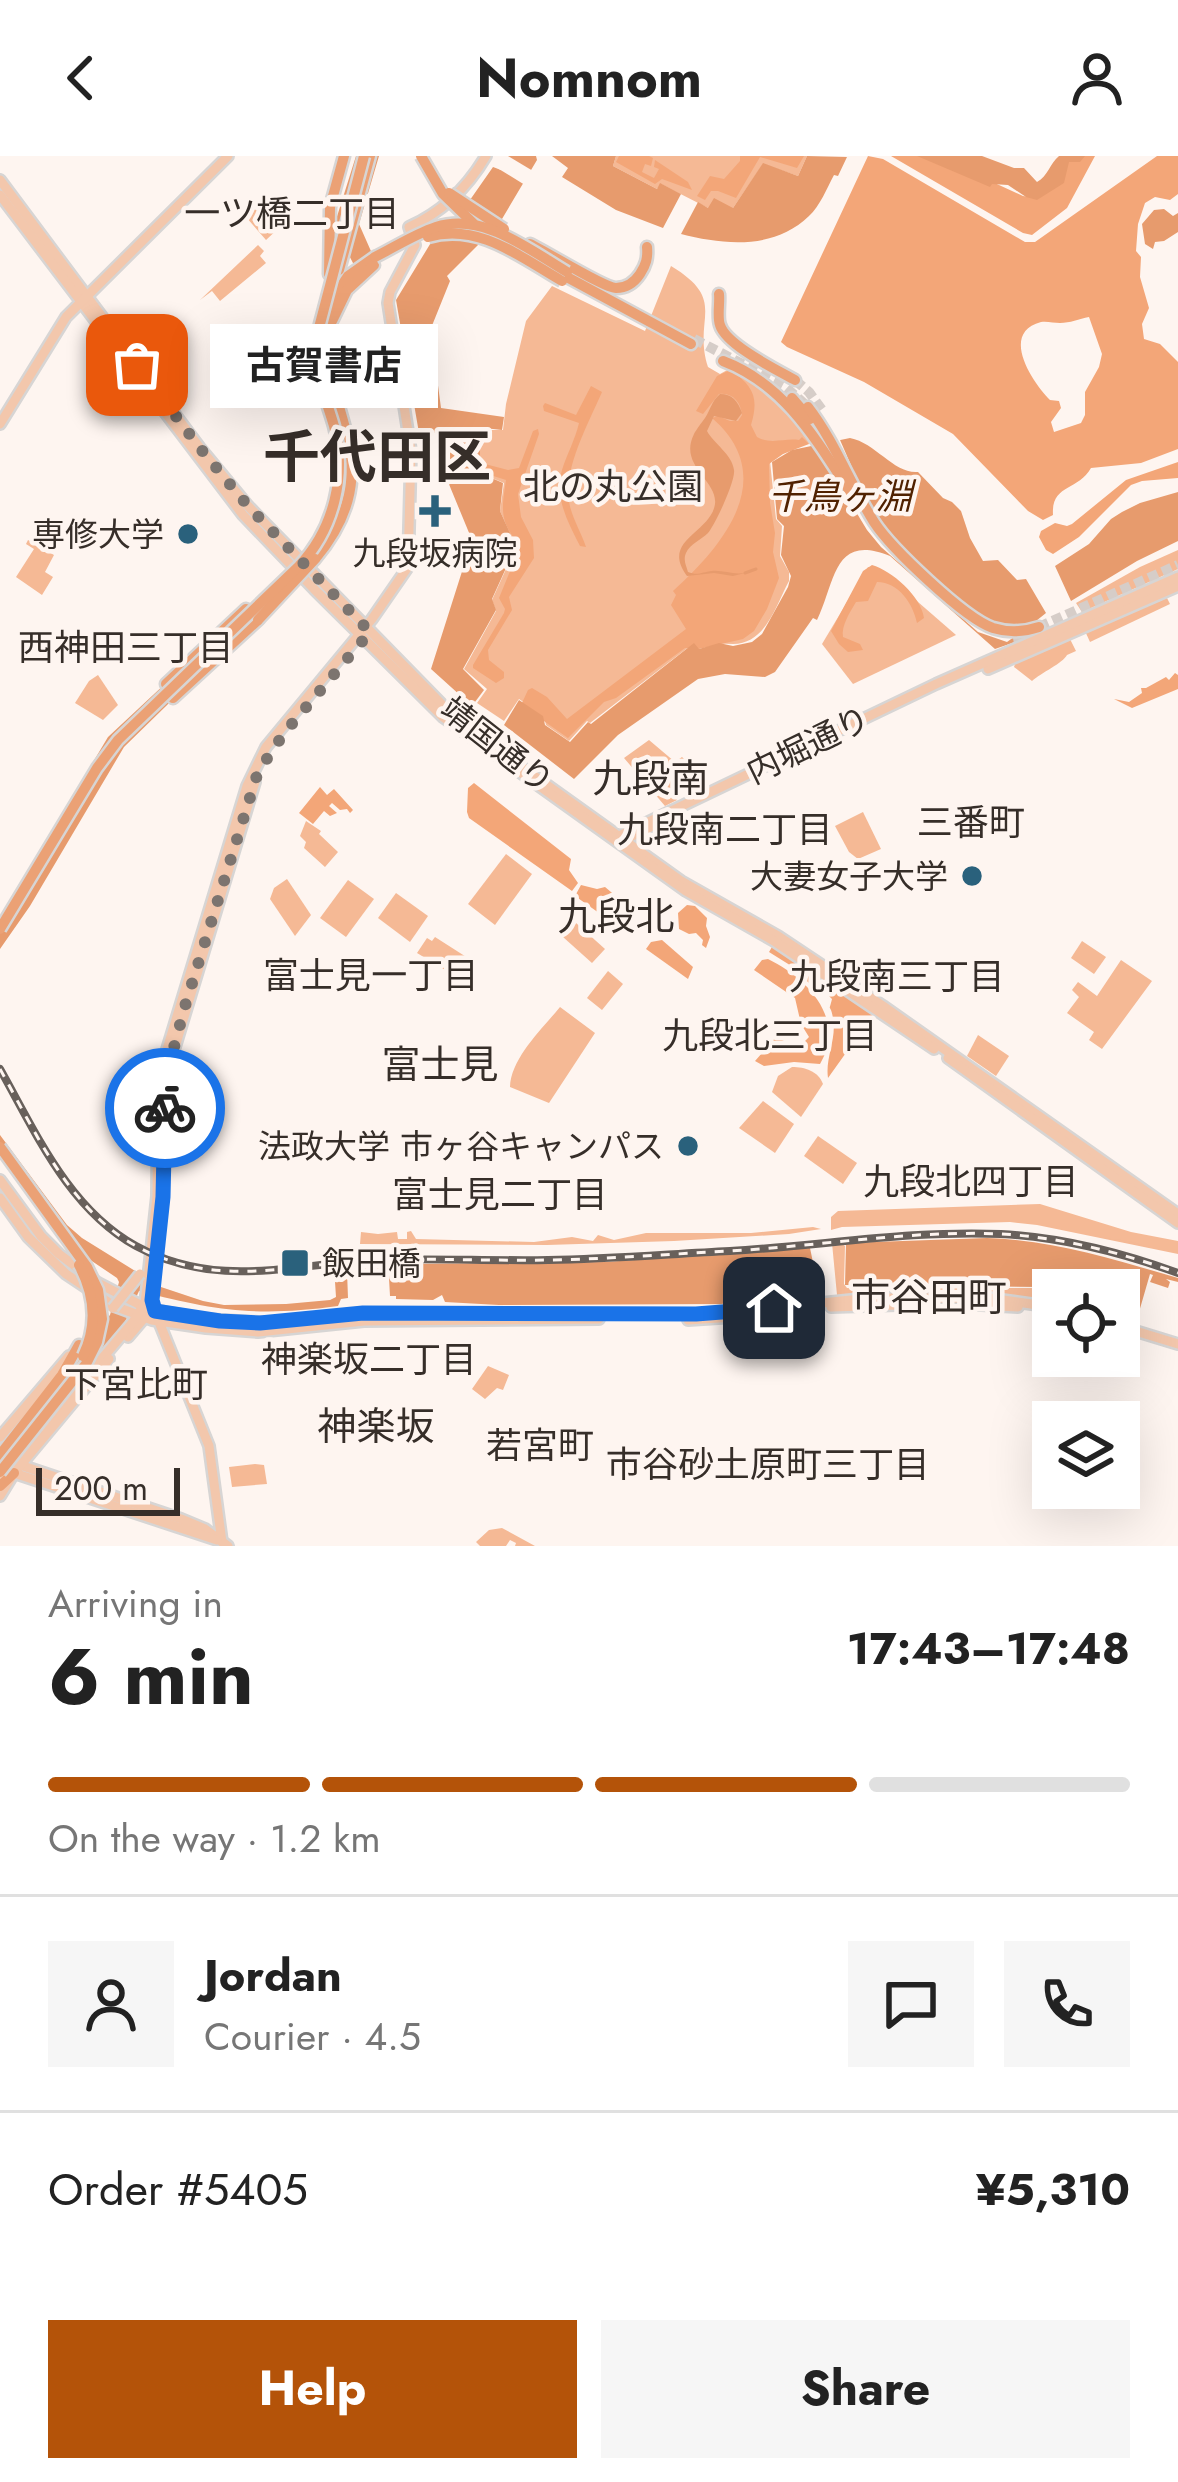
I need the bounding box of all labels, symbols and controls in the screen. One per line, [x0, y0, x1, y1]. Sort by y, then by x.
text: Nomnom [476, 39, 702, 117]
icon: back [48, 45, 114, 111]
icon: person [1064, 45, 1130, 111]
district label: 一ツ橋二丁目 [184, 187, 400, 239]
pin [86, 314, 188, 416]
callout: 古賀書店 [209, 323, 437, 407]
icon: bag [104, 332, 170, 398]
text: 古賀書店 [246, 337, 402, 394]
district label: 千代田区 [263, 416, 491, 498]
district label: 北の丸公園 [523, 460, 703, 512]
water label: 千鳥ヶ淵 [768, 470, 917, 522]
marker: 九段坂病院 [419, 495, 451, 527]
place label: 専修大学 [32, 511, 164, 558]
marker: 専修大学 [175, 521, 201, 547]
place label: 九段坂病院 [353, 530, 518, 577]
district label: 西神田三丁目 [18, 621, 234, 673]
street label: 靖国通り [431, 686, 563, 804]
street label: 内堀通り [738, 695, 878, 795]
district label: 九段南 [592, 750, 710, 807]
district label: 三番町 [917, 796, 1025, 848]
district label: 九段南二丁目 [617, 803, 833, 855]
place label: 大妻女子大学 [750, 853, 948, 900]
marker: 大妻女子大学 [959, 863, 985, 889]
district label: 九段北 [557, 888, 675, 945]
district label: 富士見一丁目 [263, 949, 479, 1001]
district label: 九段南三丁目 [789, 950, 1005, 1002]
district label: 九段北三丁目 [662, 1009, 878, 1061]
district label: 富士見 [381, 1036, 499, 1093]
courier [105, 1048, 225, 1168]
icon: bike [132, 1075, 198, 1141]
place label: 法政大学 市ヶ谷キャンパス [258, 1123, 664, 1170]
marker: 法政大学 市ヶ谷キャンパス [675, 1133, 701, 1159]
district label: 九段北四丁目 [863, 1155, 1079, 1207]
district label: 富士見二丁目 [392, 1168, 608, 1220]
place label: 飯田橋 [322, 1240, 421, 1287]
marker: 飯田橋 [279, 1247, 311, 1279]
pin [723, 1257, 825, 1359]
district label: 市谷田町 [851, 1269, 1007, 1326]
map controls [1032, 1269, 1140, 1509]
button: locate [1032, 1269, 1140, 1377]
icon: home [741, 1275, 807, 1341]
district label: 神楽坂二丁目 [261, 1333, 477, 1385]
district label: 下宮比町 [64, 1358, 208, 1410]
district label: 神楽坂 [317, 1398, 435, 1455]
button: layers [1032, 1401, 1140, 1509]
district label: 若宮町 [486, 1419, 594, 1471]
district label: 市谷砂土原町三丁目 [606, 1438, 930, 1490]
scale bar [36, 1462, 180, 1515]
text: 200 m [54, 1465, 148, 1512]
text: Arriving in [48, 1575, 223, 1632]
text: 17:43–17:48 [847, 1616, 1130, 1681]
text: 6 min [48, 1621, 254, 1733]
text: On the way · 1.2 km [48, 1810, 381, 1867]
button: person [48, 1941, 174, 2067]
button: chat [848, 1941, 974, 2067]
button: phone [1004, 1941, 1130, 2067]
text: Jordan [204, 1943, 342, 2008]
text: Courier · 4.5 [204, 2008, 421, 2065]
text: Order #5405 [48, 2157, 308, 2222]
text: ¥5,310 [976, 2157, 1130, 2222]
button: Help [48, 2320, 577, 2458]
button: Share [601, 2320, 1130, 2458]

